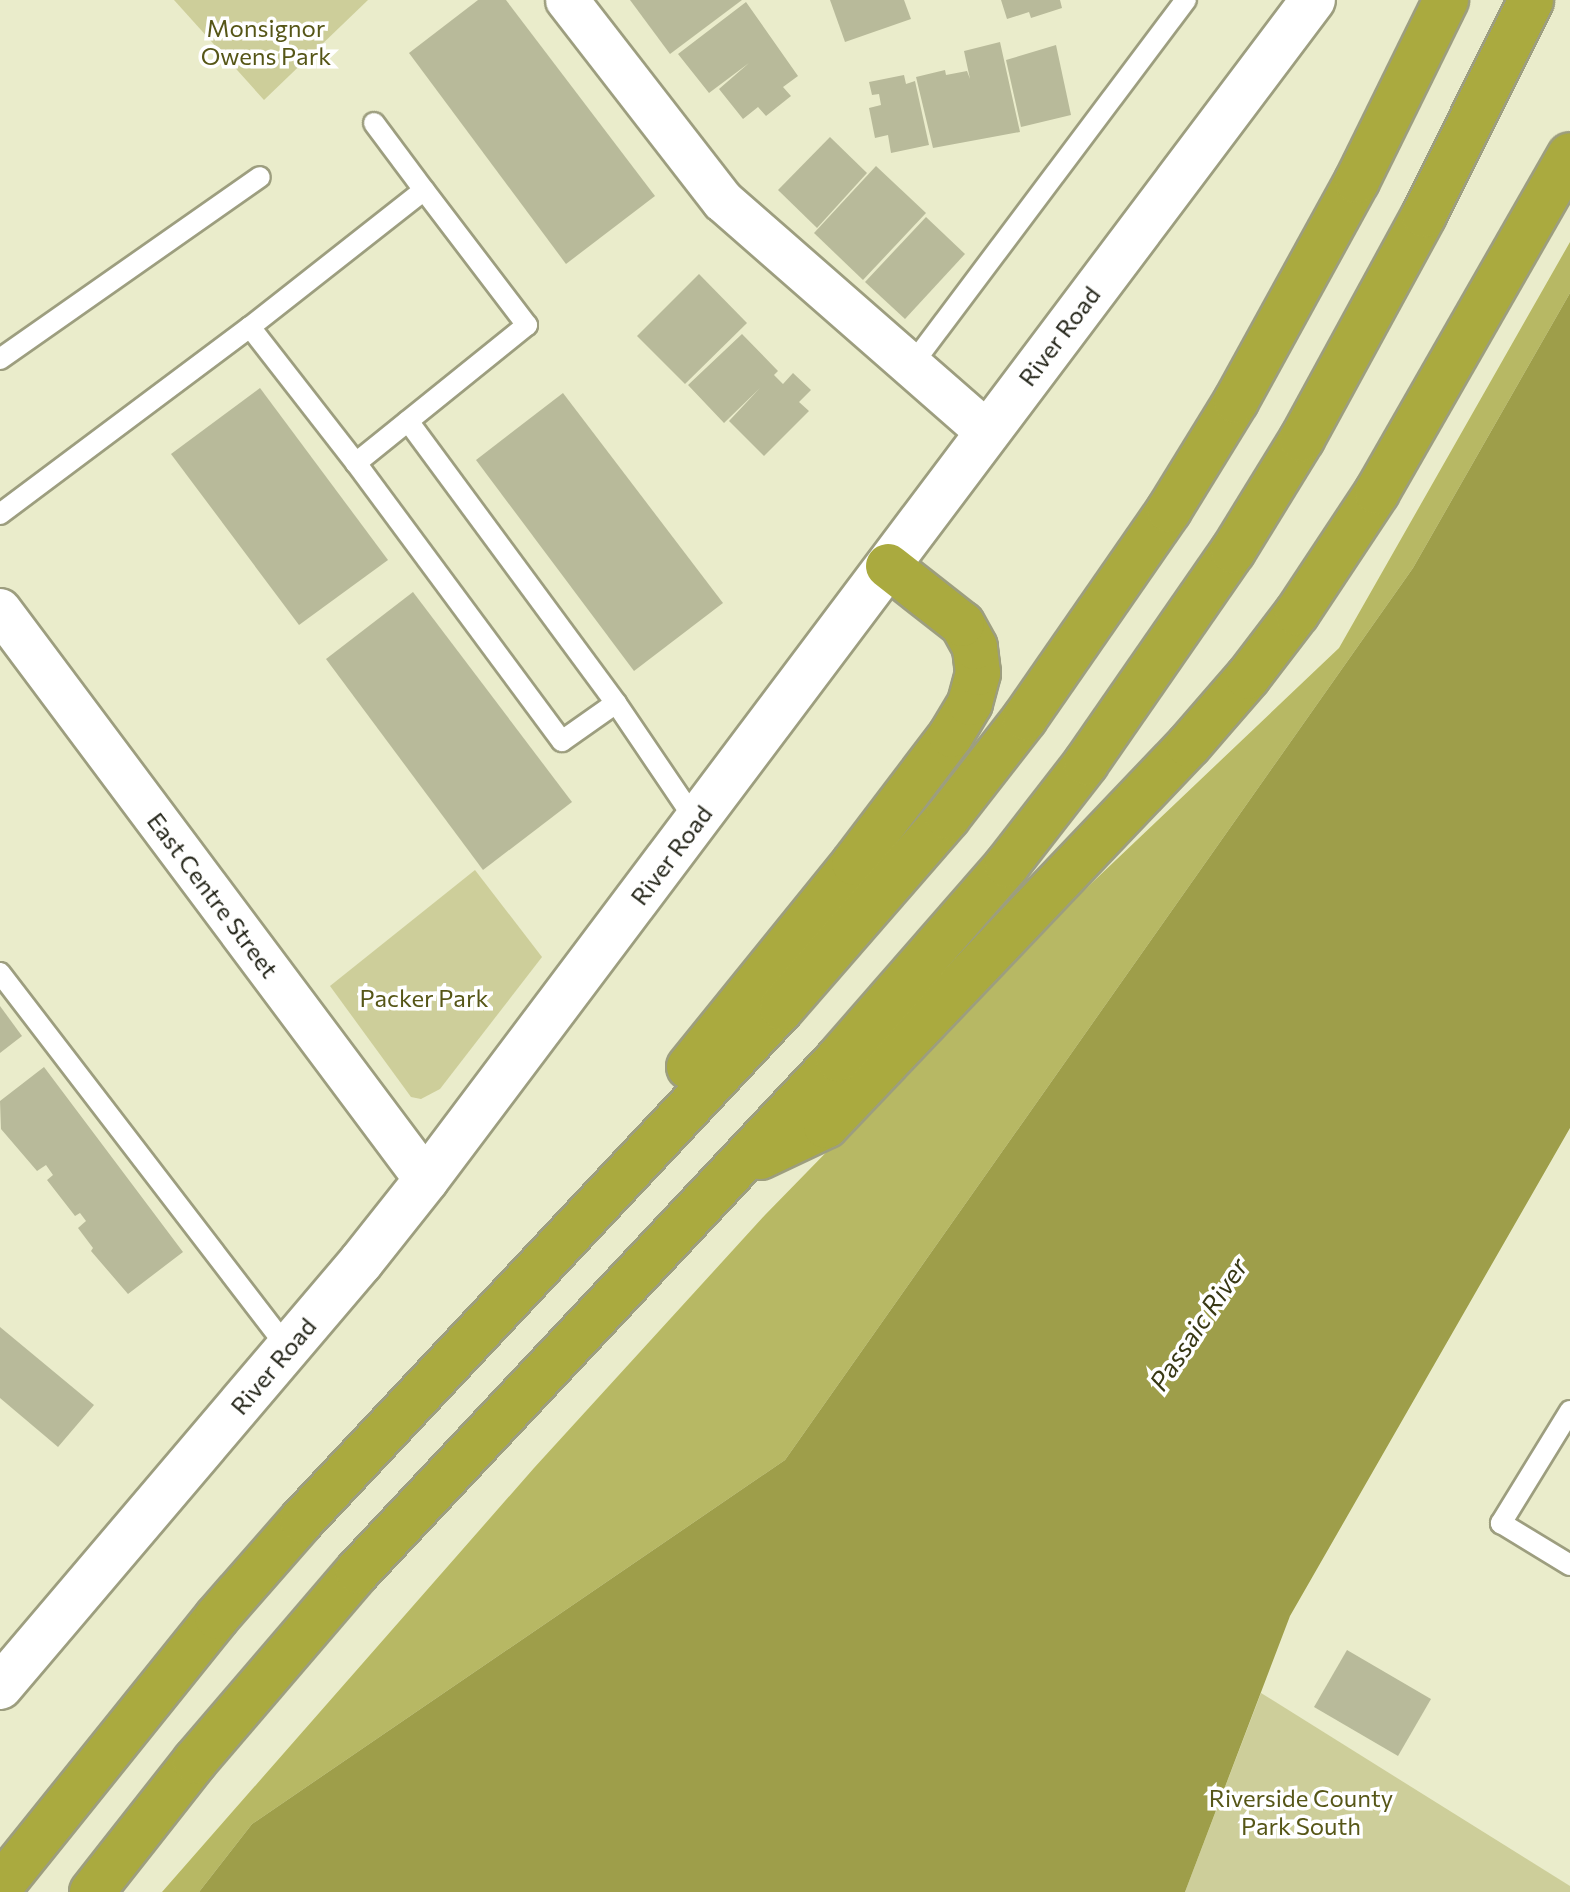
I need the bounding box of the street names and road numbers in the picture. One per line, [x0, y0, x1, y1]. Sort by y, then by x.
street label: River Road [1012, 281, 1106, 391]
street label: River Road [624, 800, 718, 910]
street label: East Centre Street [142, 807, 284, 983]
street label: River Road [224, 1312, 322, 1420]

